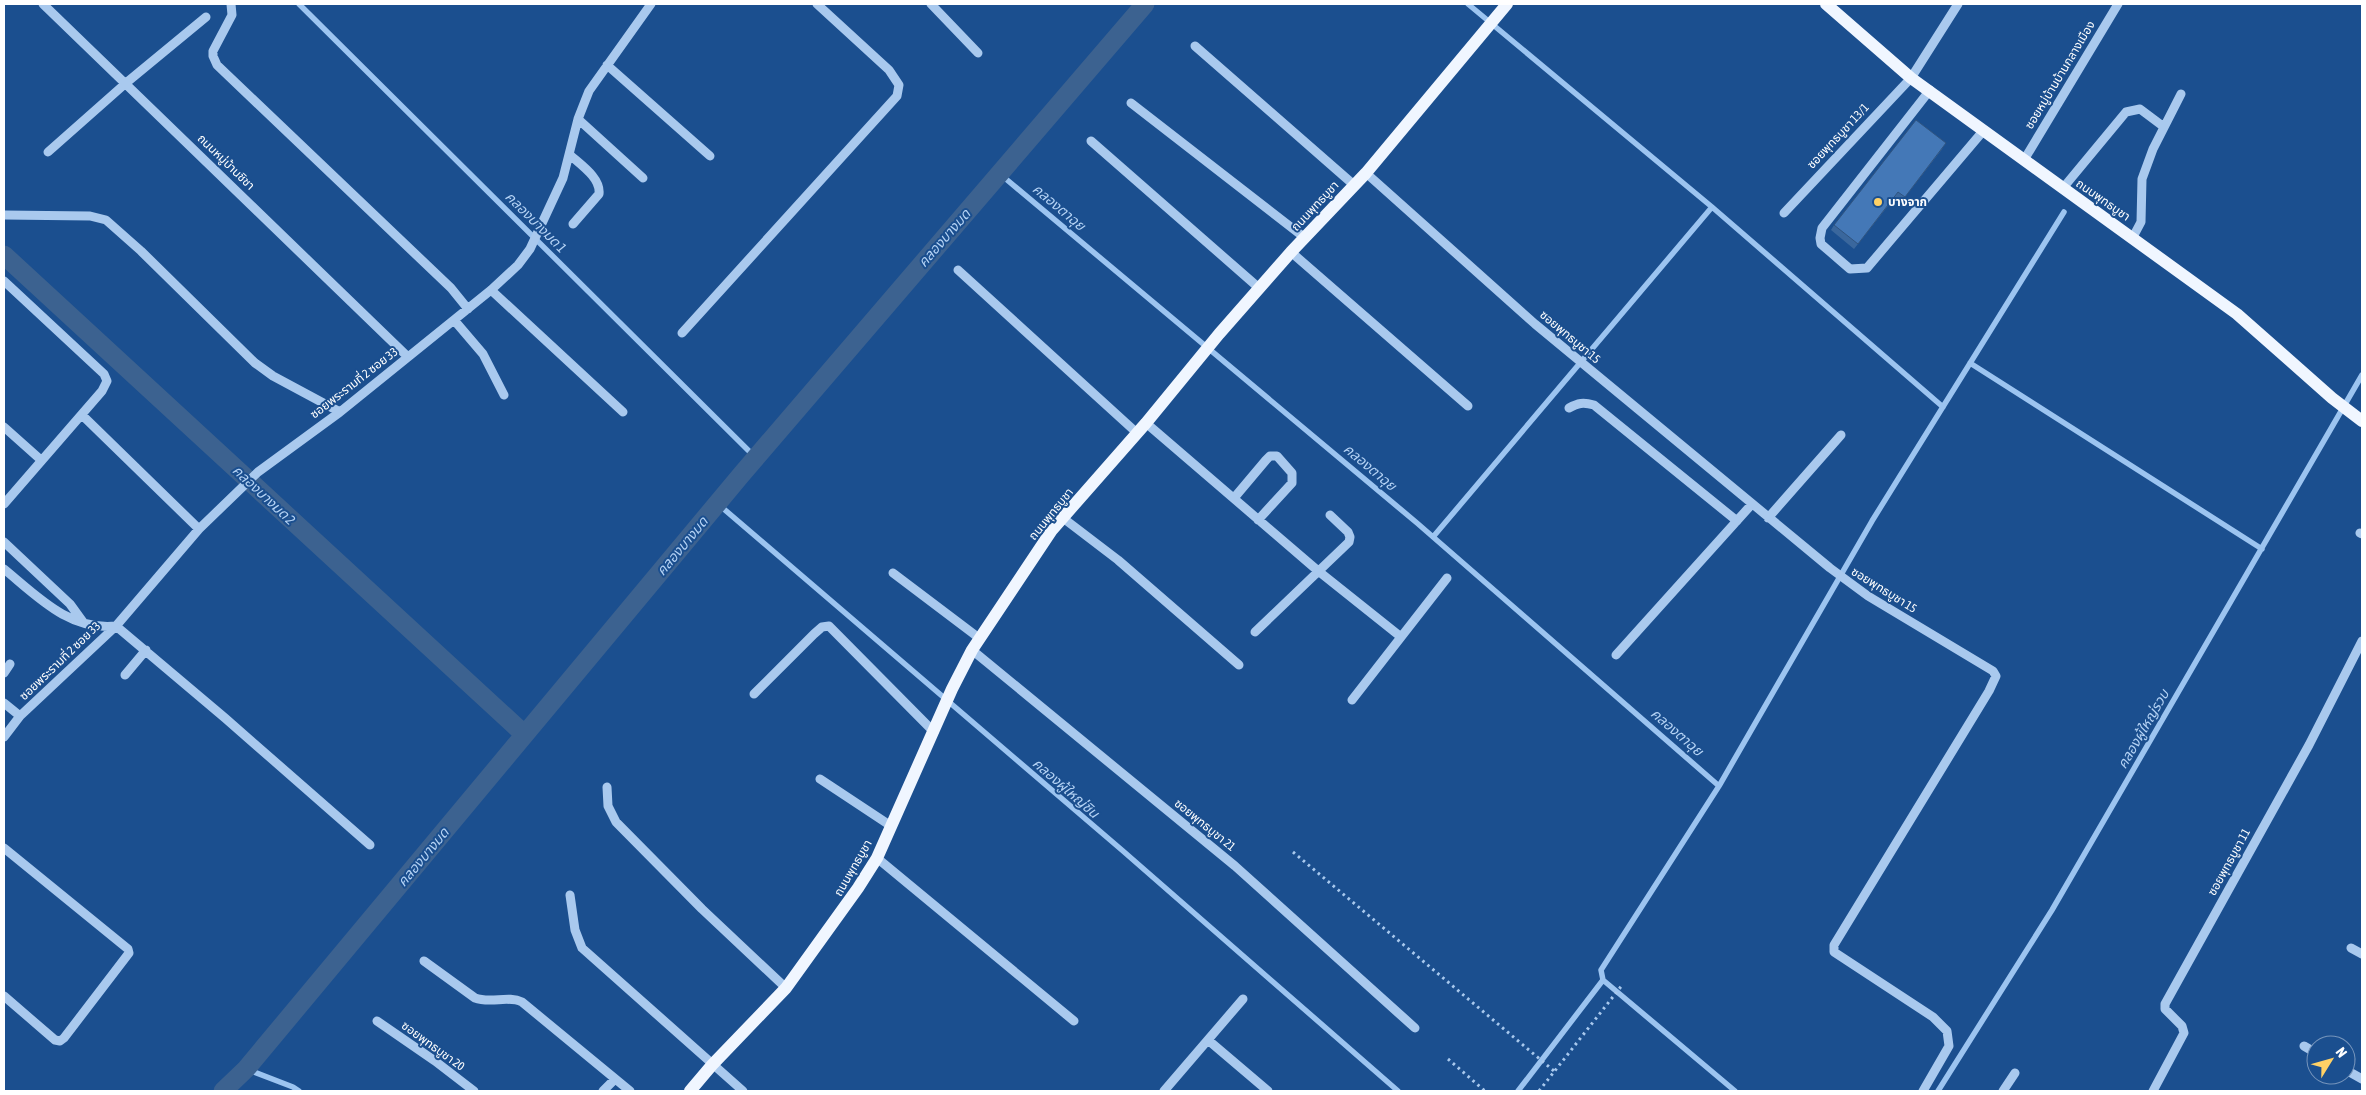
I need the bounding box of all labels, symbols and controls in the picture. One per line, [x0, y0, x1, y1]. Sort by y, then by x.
street label: ซอยหมู่บ้านบ้านกลางเมือง [2022, 18, 2098, 132]
street label: ซอยพุทธบูชา 13/1 [1804, 100, 1872, 172]
street label: ถนนหมู่บ้านชิชา [195, 131, 257, 193]
street label: ถนนพุทธบูชา [2073, 176, 2133, 224]
street label: ถนนพุทธบูชา [1288, 178, 1342, 234]
water label: คลองตาฉุย [1029, 180, 1090, 235]
water label: คลองบางมด 1 [502, 188, 570, 256]
place label: บางจาก [1888, 195, 1927, 209]
marker: บางจาก [1872, 196, 1884, 208]
water label: คลองบางมด [915, 206, 974, 270]
street label: ซอยพุทธบูชา 15 [1537, 308, 1603, 366]
street label: ซอยพระรามที่ 2 ซอย 33 [306, 343, 400, 421]
water label: คลองตาฉุย [1340, 440, 1401, 495]
water label: คลองบางมด 2 [229, 462, 299, 528]
street label: ถนนพุทธบูชา [1026, 485, 1076, 543]
water label: คลองบางมด [653, 513, 711, 578]
street label: ซอยพุทธบูชา 15 [1849, 564, 1919, 616]
street label: ซอยพระรามที่ 2 ซอย 33 [15, 617, 103, 703]
water label: คลองผู้ใหญ่รวบ [2114, 685, 2174, 772]
water label: คลองตาฉุย [1647, 705, 1707, 761]
water label: คลองผู้ใหญ่ชิน [1029, 755, 1103, 823]
street label: ซอยพุทธบูชา 21 [1172, 796, 1239, 854]
water label: คลองบางมด [394, 824, 452, 889]
street label: ซอยพุทธบูชา 11 [2205, 826, 2253, 898]
street label: ถนนพุทธบูชา [831, 837, 875, 899]
street label: ซอยพุทธบูชา 20 [399, 1018, 468, 1074]
north arrow [2306, 1035, 2356, 1085]
text: N [2333, 1044, 2350, 1060]

